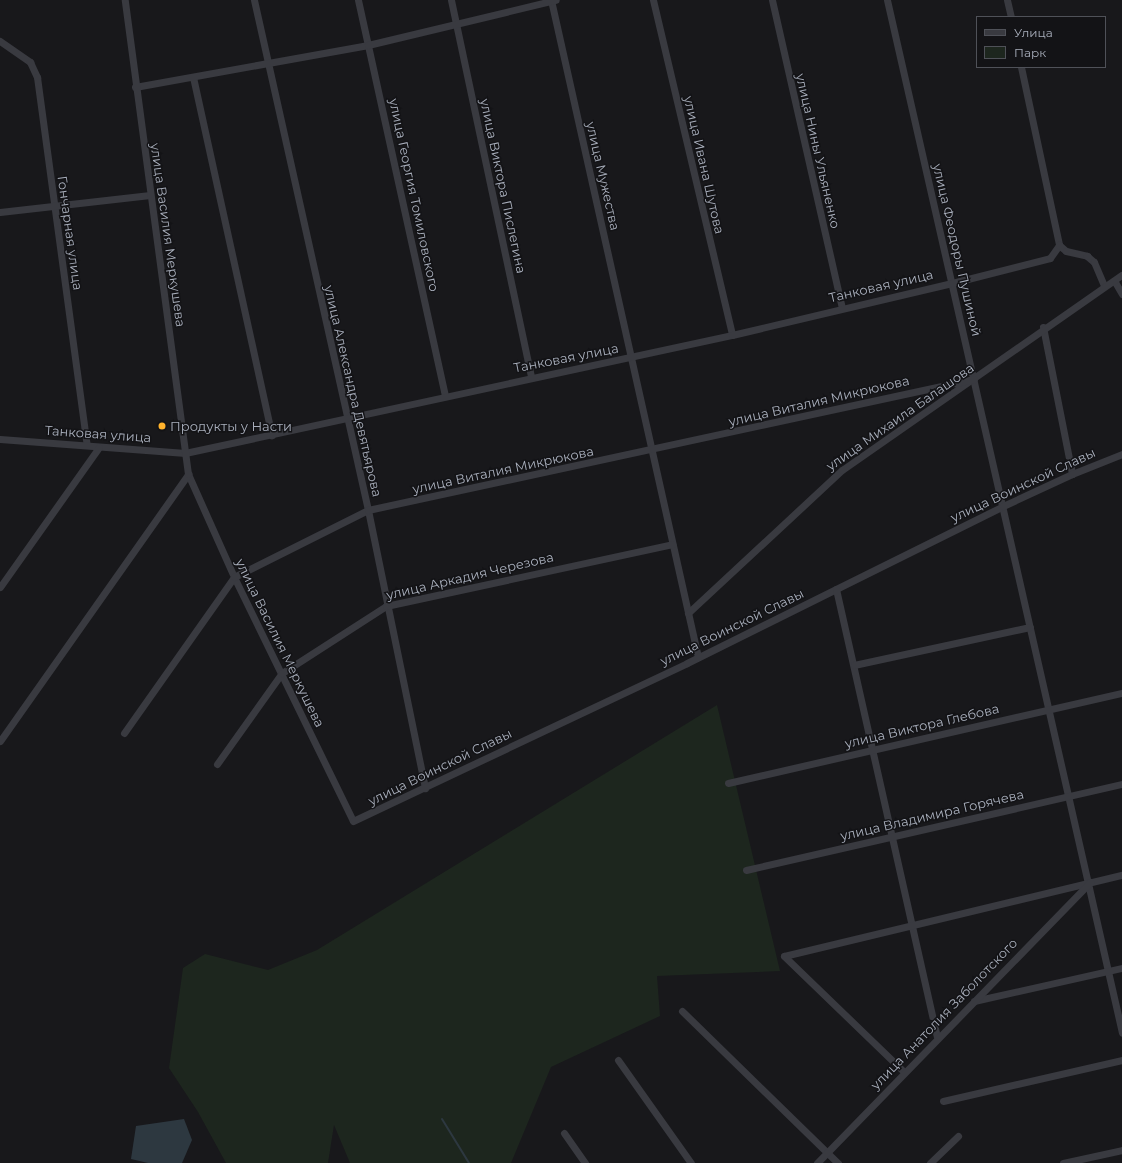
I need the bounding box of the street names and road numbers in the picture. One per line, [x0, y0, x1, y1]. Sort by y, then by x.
street label: улица Нины Ульяненко [793, 72, 843, 230]
street label: улица Ивана Шутова [681, 95, 727, 235]
street label: улица Георгия Томиловского [386, 97, 442, 293]
street label: улица Виктора Пислегина [477, 97, 529, 275]
street label: улица Мужества [583, 120, 623, 232]
street label: улица Василия Меркушева [147, 142, 189, 328]
street label: улица Феодоры Пушиной [930, 162, 984, 338]
street label: Гончарная улица [54, 175, 86, 291]
street label: Танковая улица [827, 266, 935, 306]
street label: улица Александра Девятьярова [321, 284, 385, 498]
street label: Танковая улица [512, 340, 620, 376]
street label: улица Михаила Балашова [823, 360, 977, 474]
street label: улица Виталия Микрюкова [727, 373, 911, 429]
street label: Танковая улица [44, 423, 152, 445]
street label: улица Виталия Микрюкова [411, 443, 595, 497]
street label: улица Воинской Славы [948, 445, 1098, 525]
street label: улица Аркадия Черезова [385, 549, 555, 603]
street label: улица Василия Меркушева [232, 556, 328, 730]
street label: улица Воинской Славы [658, 585, 806, 669]
street label: улица Виктора Глебова [843, 701, 1001, 751]
street label: улица Воинской Славы [366, 725, 514, 809]
street label: улица Владимира Горячева [839, 786, 1025, 844]
street label: улица Анатолия Заболотского [868, 935, 1020, 1093]

